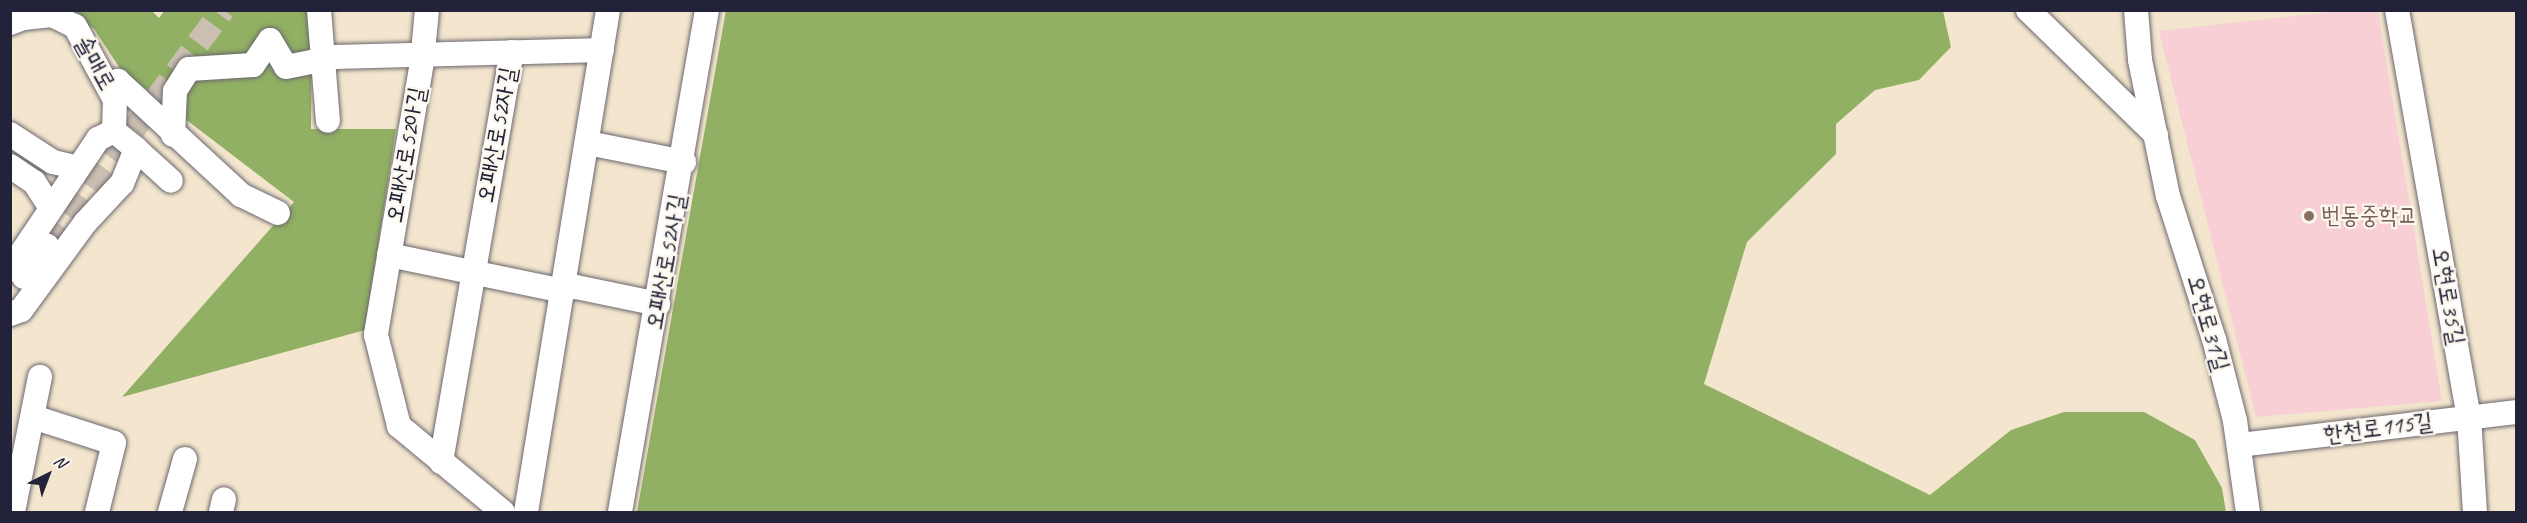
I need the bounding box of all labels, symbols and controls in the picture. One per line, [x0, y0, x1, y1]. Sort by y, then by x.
street label: 솔매로 [68, 31, 122, 95]
street label: 오패산로52자길 [471, 65, 523, 205]
street label: 오패산로52아길 [380, 85, 432, 225]
street label: 오패산로52사길 [640, 192, 692, 332]
place label: 번동중학교 [2321, 202, 2418, 230]
marker: 번동중학교 [2302, 209, 2316, 223]
street label: 오현로35길 [2425, 245, 2471, 347]
street label: 오현로31길 [2181, 272, 2235, 374]
street label: 한천로115길 [2322, 407, 2434, 449]
north arrow [18, 445, 78, 505]
text: N [50, 451, 70, 472]

